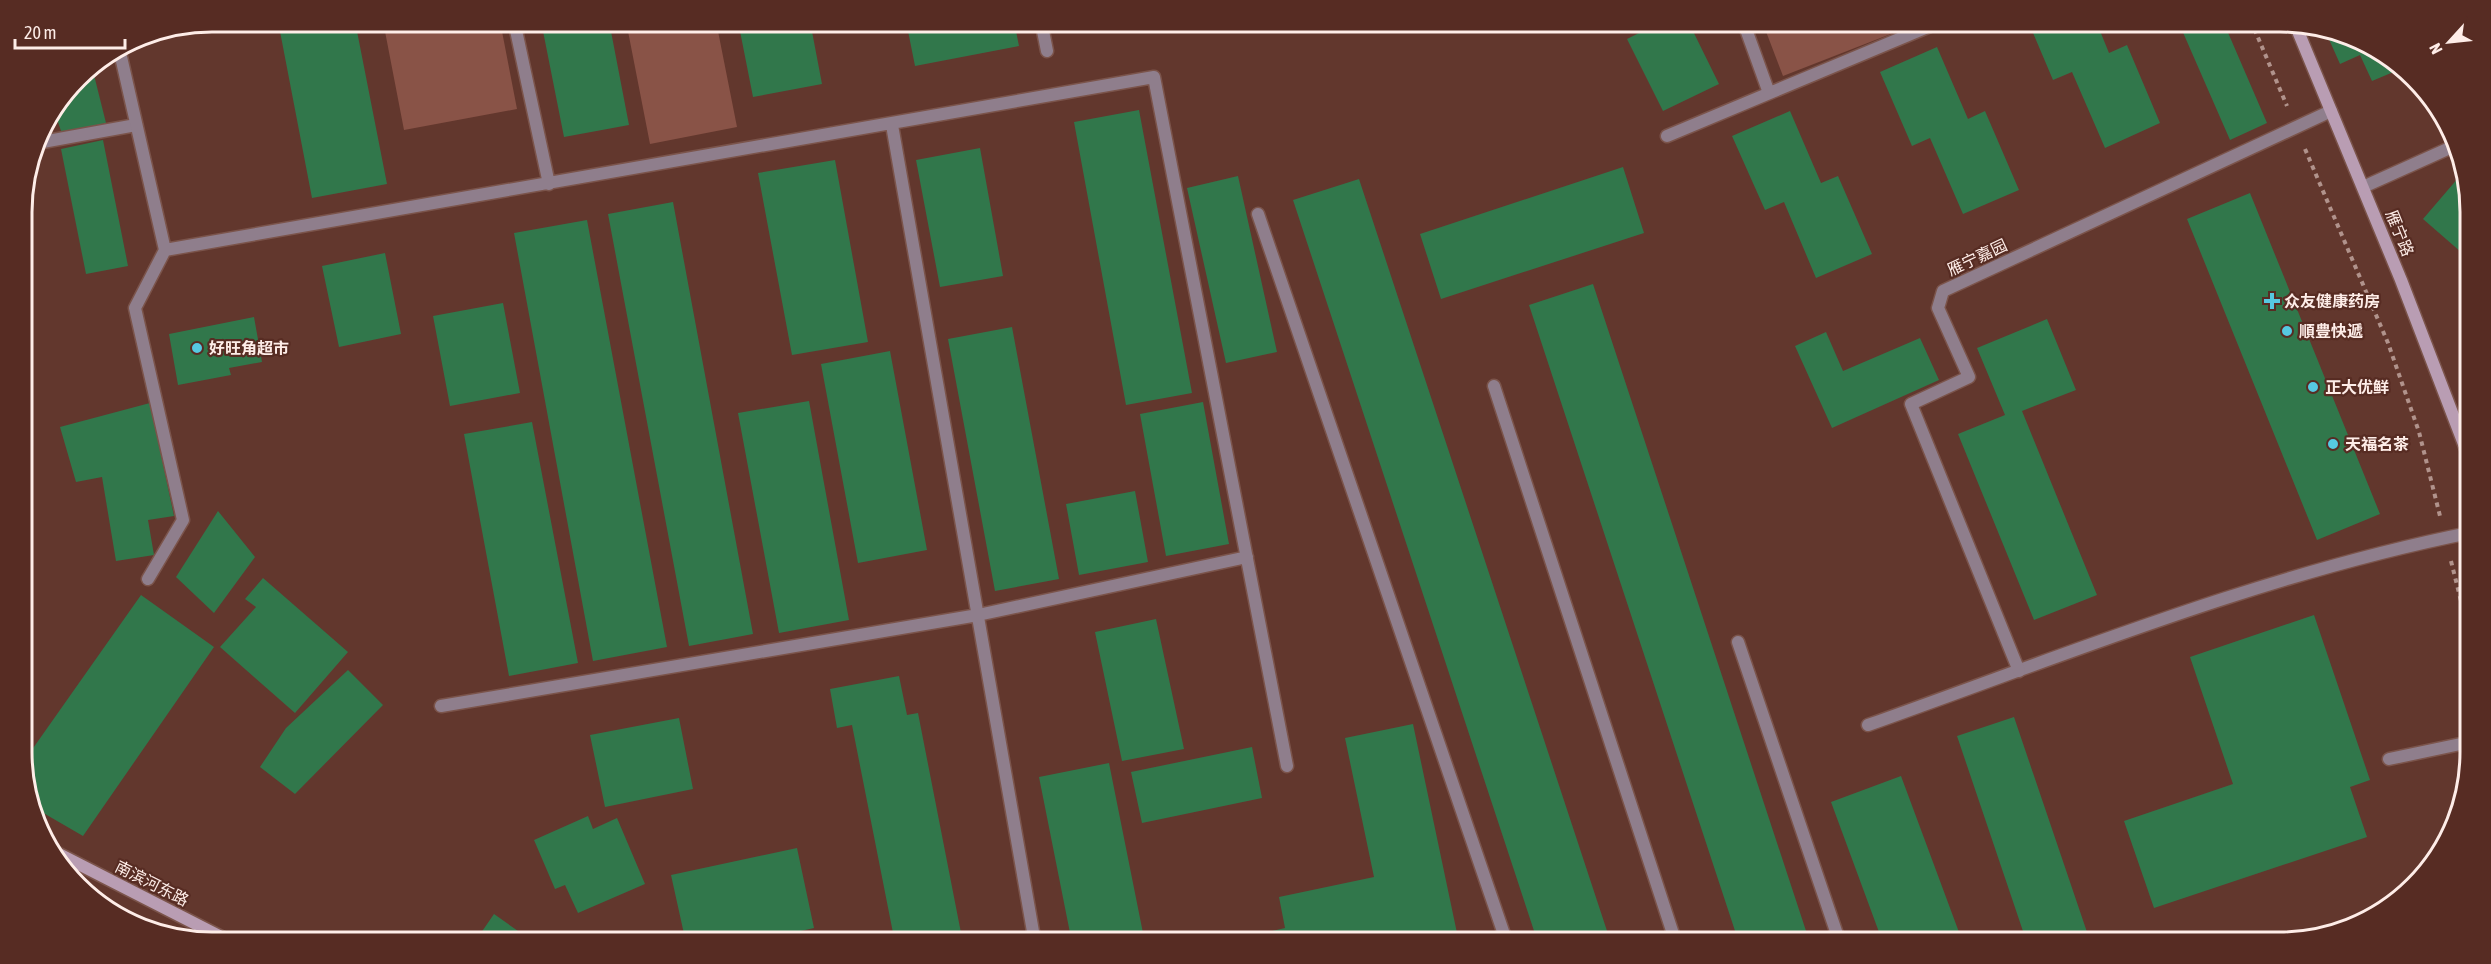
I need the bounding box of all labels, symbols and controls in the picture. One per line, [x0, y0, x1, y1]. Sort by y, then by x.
scale bar [15, 12, 124, 50]
north arrow [2419, 12, 2479, 72]
text: 20 m [24, 22, 56, 43]
text: N [2425, 41, 2446, 57]
street label: 雁宁路 [2383, 207, 2417, 259]
street label: 雁宁嘉园 [1944, 235, 2010, 279]
place label: 众友健康药房 [2284, 292, 2380, 310]
marker: 众友健康药房 [2265, 294, 2279, 308]
place label: 順豊快遞 [2299, 322, 2363, 340]
marker: 順豊快遞 [2280, 324, 2294, 338]
place label: 好旺角超市 [209, 339, 289, 357]
marker: 好旺角超市 [190, 341, 204, 355]
place label: 正大优鲜 [2325, 378, 2389, 396]
marker: 正大优鲜 [2306, 380, 2320, 394]
place label: 天福名茶 [2345, 435, 2409, 453]
marker: 天福名茶 [2326, 437, 2340, 451]
street label: 南滨河东路 [112, 857, 192, 909]

